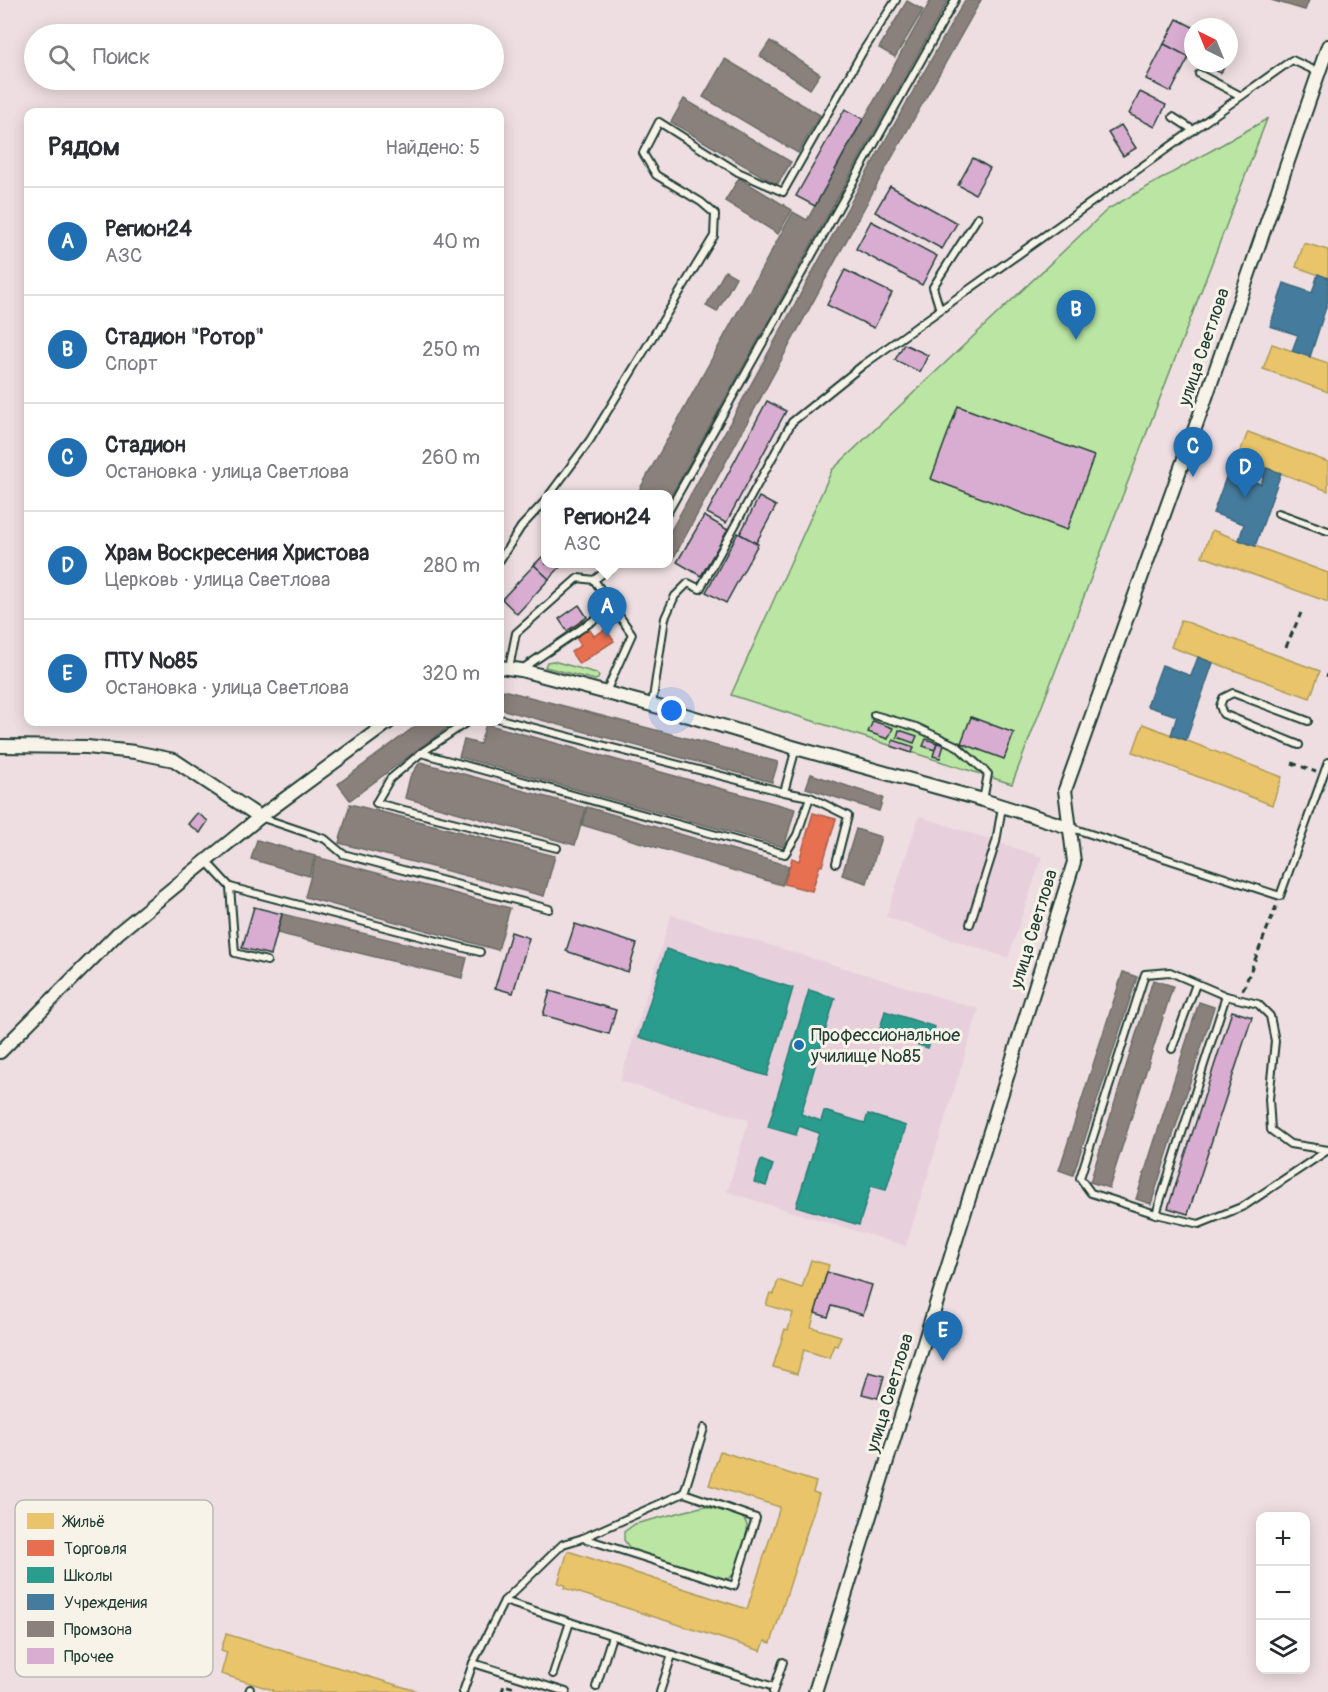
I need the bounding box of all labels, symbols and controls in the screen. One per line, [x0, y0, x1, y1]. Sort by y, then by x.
north arrow [1184, 18, 1238, 72]
search box [24, 24, 504, 90]
icon: search [45, 41, 78, 74]
text: Поиск [93, 43, 150, 71]
text: Рядом [48, 131, 120, 163]
text: Найдено: 5 [385, 135, 480, 160]
text: Регион24 [105, 215, 192, 243]
text: A [61, 229, 74, 254]
text: 40 m [433, 229, 480, 254]
text: АЗС [105, 243, 142, 268]
street label: улица Светлова [1173, 285, 1235, 410]
pin: B [1056, 290, 1096, 340]
text: Стадион "Ротор" [105, 323, 264, 351]
text: B [62, 337, 73, 362]
text: 250 m [422, 337, 480, 362]
text: Спорт [105, 351, 158, 376]
pin: C [1174, 428, 1212, 477]
text: Стадион [105, 431, 186, 459]
text: C [61, 445, 74, 470]
text: 260 m [421, 445, 480, 470]
pin: D [1226, 448, 1264, 498]
text: Остановка · улица Светлова [105, 459, 349, 484]
popup [541, 490, 673, 568]
text: Регион24 [564, 503, 650, 531]
text: АЗС [564, 531, 601, 556]
text: Храм Воскресения Христова [105, 539, 369, 567]
text: D [61, 553, 74, 578]
text: 280 m [423, 553, 480, 578]
text: Церковь · улица Светлова [105, 567, 330, 592]
pin: A [588, 588, 626, 637]
text: ПТУ №85 [105, 647, 198, 675]
text: E [62, 661, 73, 686]
text: 320 m [422, 661, 480, 686]
text: Остановка · улица Светлова [105, 675, 349, 700]
your location [657, 696, 686, 725]
street label: улица Светлова [1005, 867, 1063, 992]
place label: Профессиональное училище №85 [810, 1024, 960, 1068]
marker: Профессиональное училище №85 [792, 1038, 806, 1052]
pin: E [924, 1312, 962, 1361]
street label: улица Светлова [861, 1331, 919, 1456]
legend [15, 1500, 213, 1677]
text: Жильё [61, 1512, 105, 1532]
map controls [1256, 1512, 1310, 1674]
button: + [1256, 1512, 1310, 1566]
text: Торговля [64, 1539, 127, 1559]
text: Школы [64, 1566, 113, 1586]
button: − [1256, 1566, 1310, 1620]
text: Учреждения [64, 1593, 147, 1613]
text: Промзона [64, 1620, 132, 1640]
button: layers [1256, 1620, 1310, 1674]
text: Прочее [64, 1647, 114, 1667]

